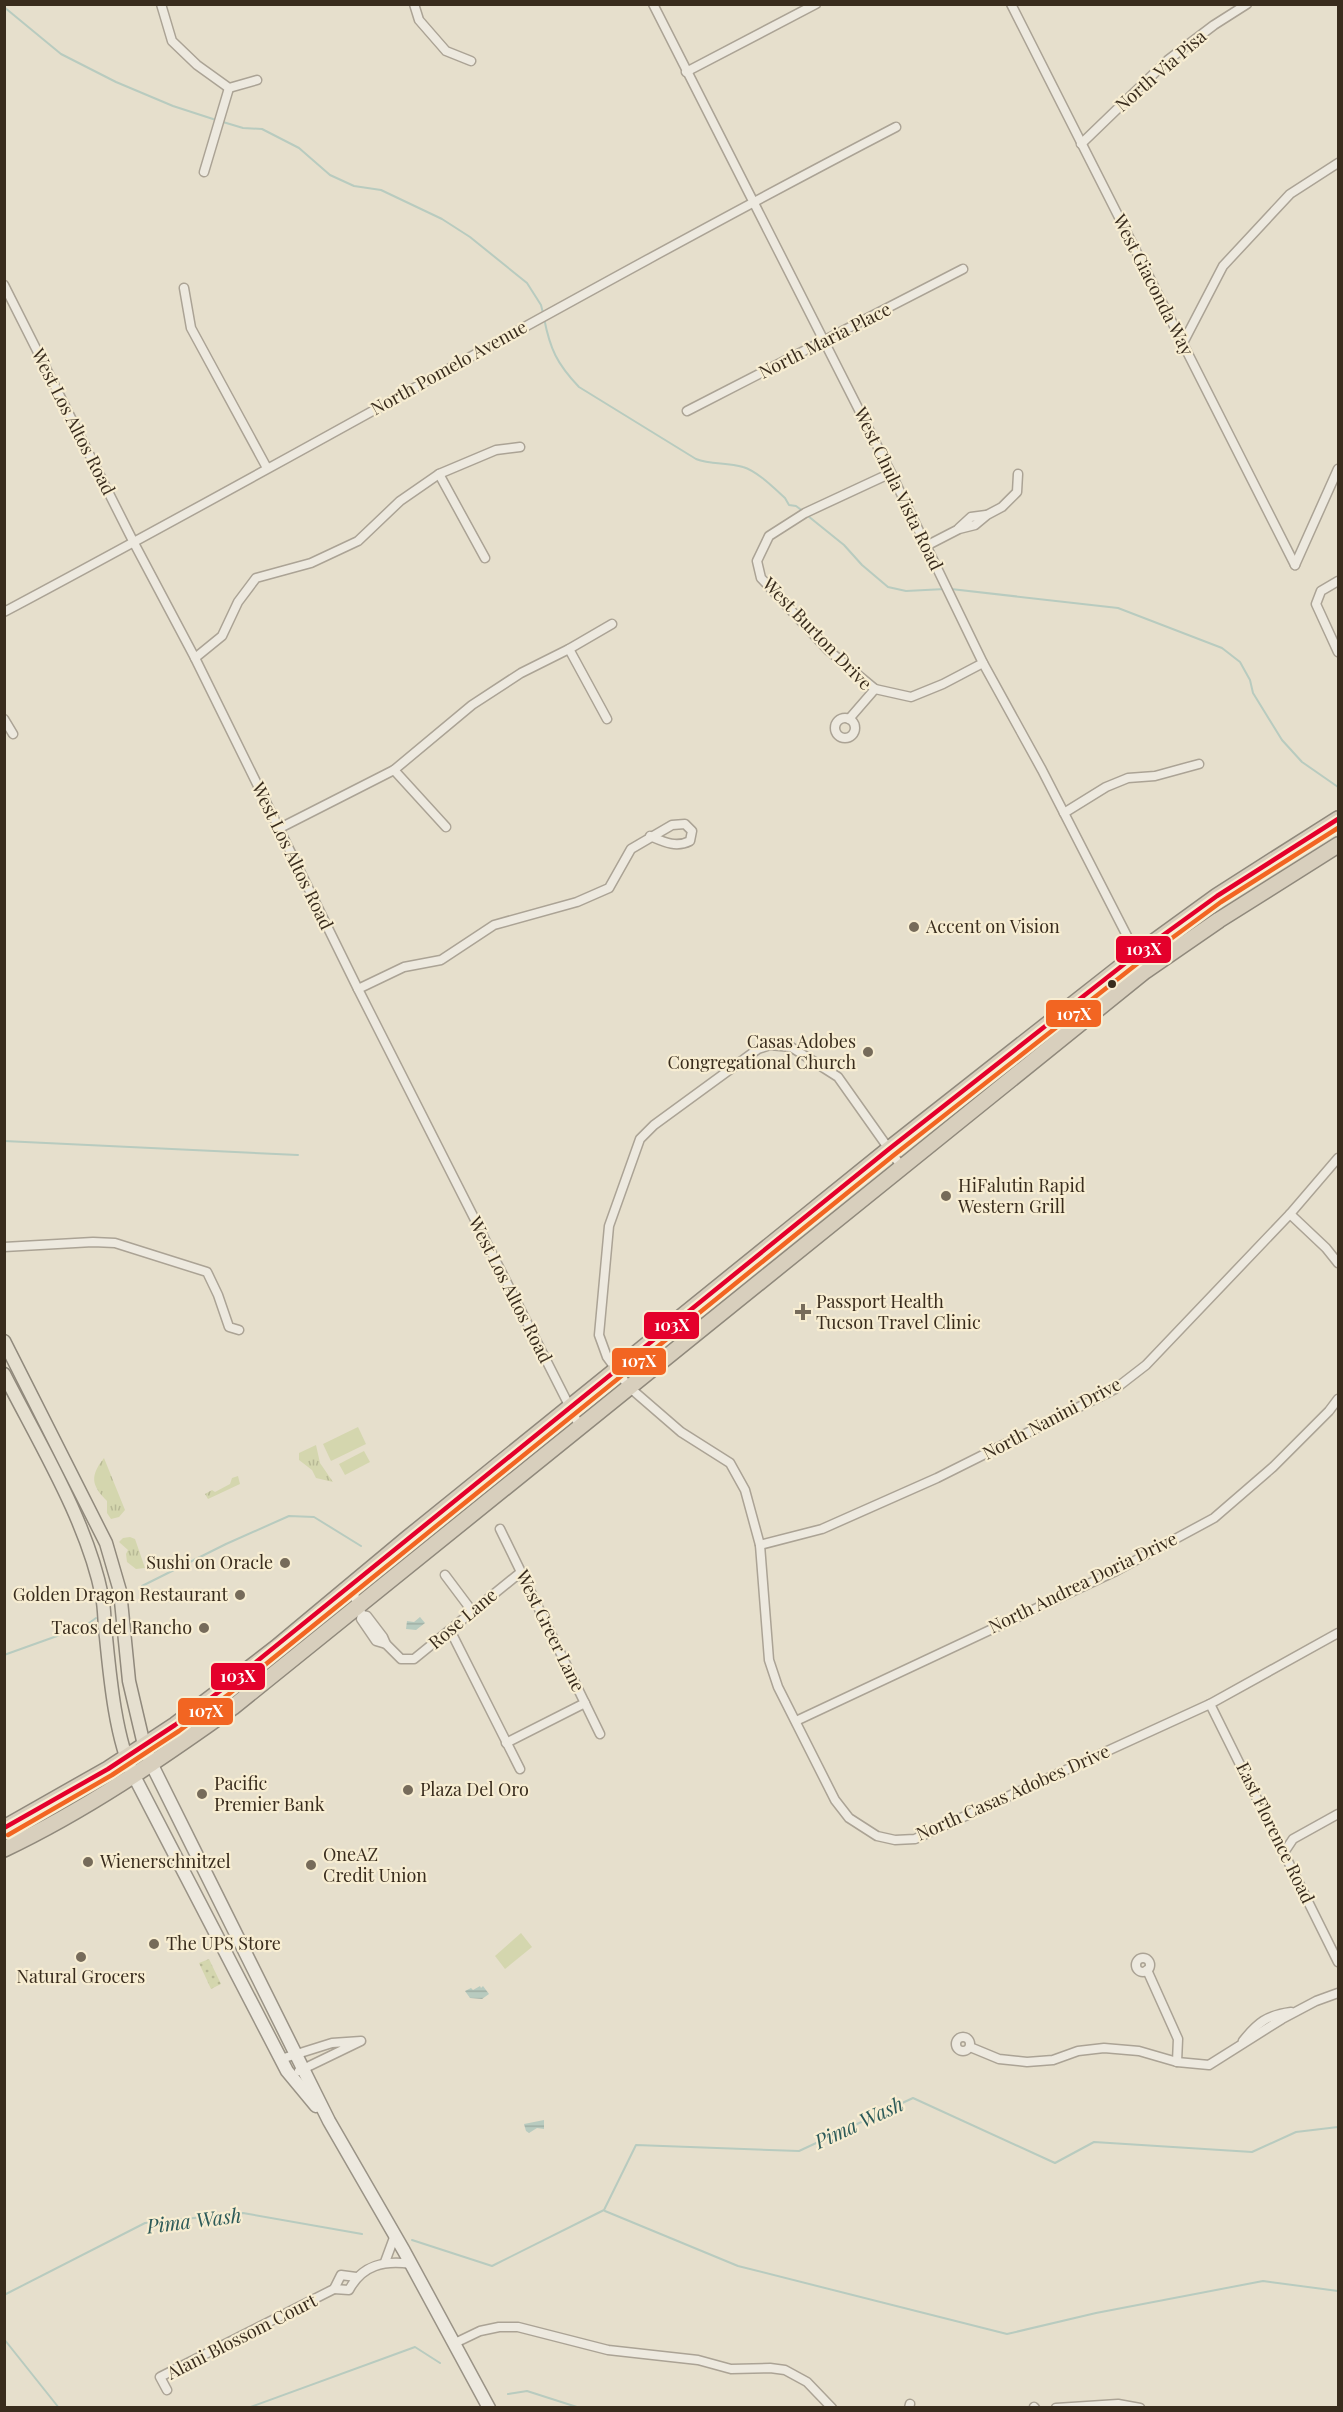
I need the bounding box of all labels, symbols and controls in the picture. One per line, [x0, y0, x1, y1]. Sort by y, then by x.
street label: North Via Pisa [1110, 24, 1211, 116]
street label: West Giaconda Way [1107, 209, 1200, 359]
street label: North Maria Place [754, 296, 895, 384]
street label: North Pomelo Avenue [366, 314, 531, 420]
street label: West Los Altos Road [26, 343, 121, 499]
street label: West Chula Vista Road [849, 402, 949, 575]
street label: West Burton Drive [757, 571, 878, 695]
street label: West Los Altos Road [246, 777, 339, 934]
place label: Accent on Vision [925, 914, 1060, 938]
marker: Accent on Vision [907, 920, 921, 934]
line badge: 103X [1115, 935, 1172, 964]
text: 103X [1126, 938, 1163, 959]
unlabelled marker [1106, 978, 1118, 990]
line badge: 107X [1045, 999, 1102, 1028]
text: 107X [1057, 1003, 1092, 1024]
place label: Casas Adobes Congregational Church [667, 1029, 856, 1074]
marker: Casas Adobes Congregational Church [861, 1045, 875, 1059]
place label: HiFalutin Rapid Western Grill [957, 1173, 1086, 1218]
marker: HiFalutin Rapid Western Grill [939, 1189, 953, 1203]
street label: West Los Altos Road [463, 1211, 558, 1367]
place label: Passport Health Tucson Travel Clinic [816, 1289, 981, 1334]
marker: Passport Health Tucson Travel Clinic [794, 1303, 812, 1321]
line badge: 103X [643, 1311, 700, 1340]
text: 103X [654, 1314, 691, 1335]
line badge: 107X [611, 1347, 667, 1376]
text: 107X [622, 1350, 657, 1371]
street label: North Nanini Drive [978, 1371, 1125, 1465]
street label: North Andrea Doria Drive [984, 1526, 1181, 1638]
place label: Sushi on Oracle [146, 1550, 273, 1574]
marker: Sushi on Oracle [278, 1556, 292, 1570]
street label: West Greer Lane [511, 1565, 591, 1696]
place label: Golden Dragon Restaurant [13, 1582, 229, 1606]
street label: Rose Lane [423, 1583, 502, 1654]
marker: Golden Dragon Restaurant [233, 1588, 247, 1602]
place label: Tacos del Rancho [51, 1615, 192, 1639]
marker: Tacos del Rancho [197, 1621, 211, 1635]
line badge: 103X [210, 1662, 266, 1691]
text: 103X [220, 1665, 257, 1686]
line badge: 107X [177, 1697, 234, 1726]
text: 107X [189, 1700, 224, 1721]
street label: North Casas Adobes Drive [912, 1739, 1113, 1846]
street label: East Florence Road [1231, 1758, 1321, 1908]
place label: Pacific Premier Bank [214, 1771, 325, 1816]
place label: Plaza Del Oro [420, 1777, 529, 1801]
marker: Plaza Del Oro [401, 1783, 415, 1797]
marker: Pacific Premier Bank [195, 1787, 209, 1801]
place label: OneAZ Credit Union [323, 1842, 427, 1887]
place label: Wienerschnitzel [99, 1849, 231, 1873]
marker: Wienerschnitzel [81, 1855, 95, 1869]
marker: OneAZ Credit Union [304, 1858, 318, 1872]
place label: The UPS Store [166, 1931, 281, 1955]
marker: The UPS Store [147, 1937, 161, 1951]
marker: Natural Grocers [74, 1950, 88, 1964]
place label: Natural Grocers [17, 1964, 145, 1988]
water label: Pima Wash [809, 2089, 907, 2154]
water label: Pima Wash [144, 2200, 243, 2239]
street label: Alani Blossom Court [162, 2288, 321, 2385]

